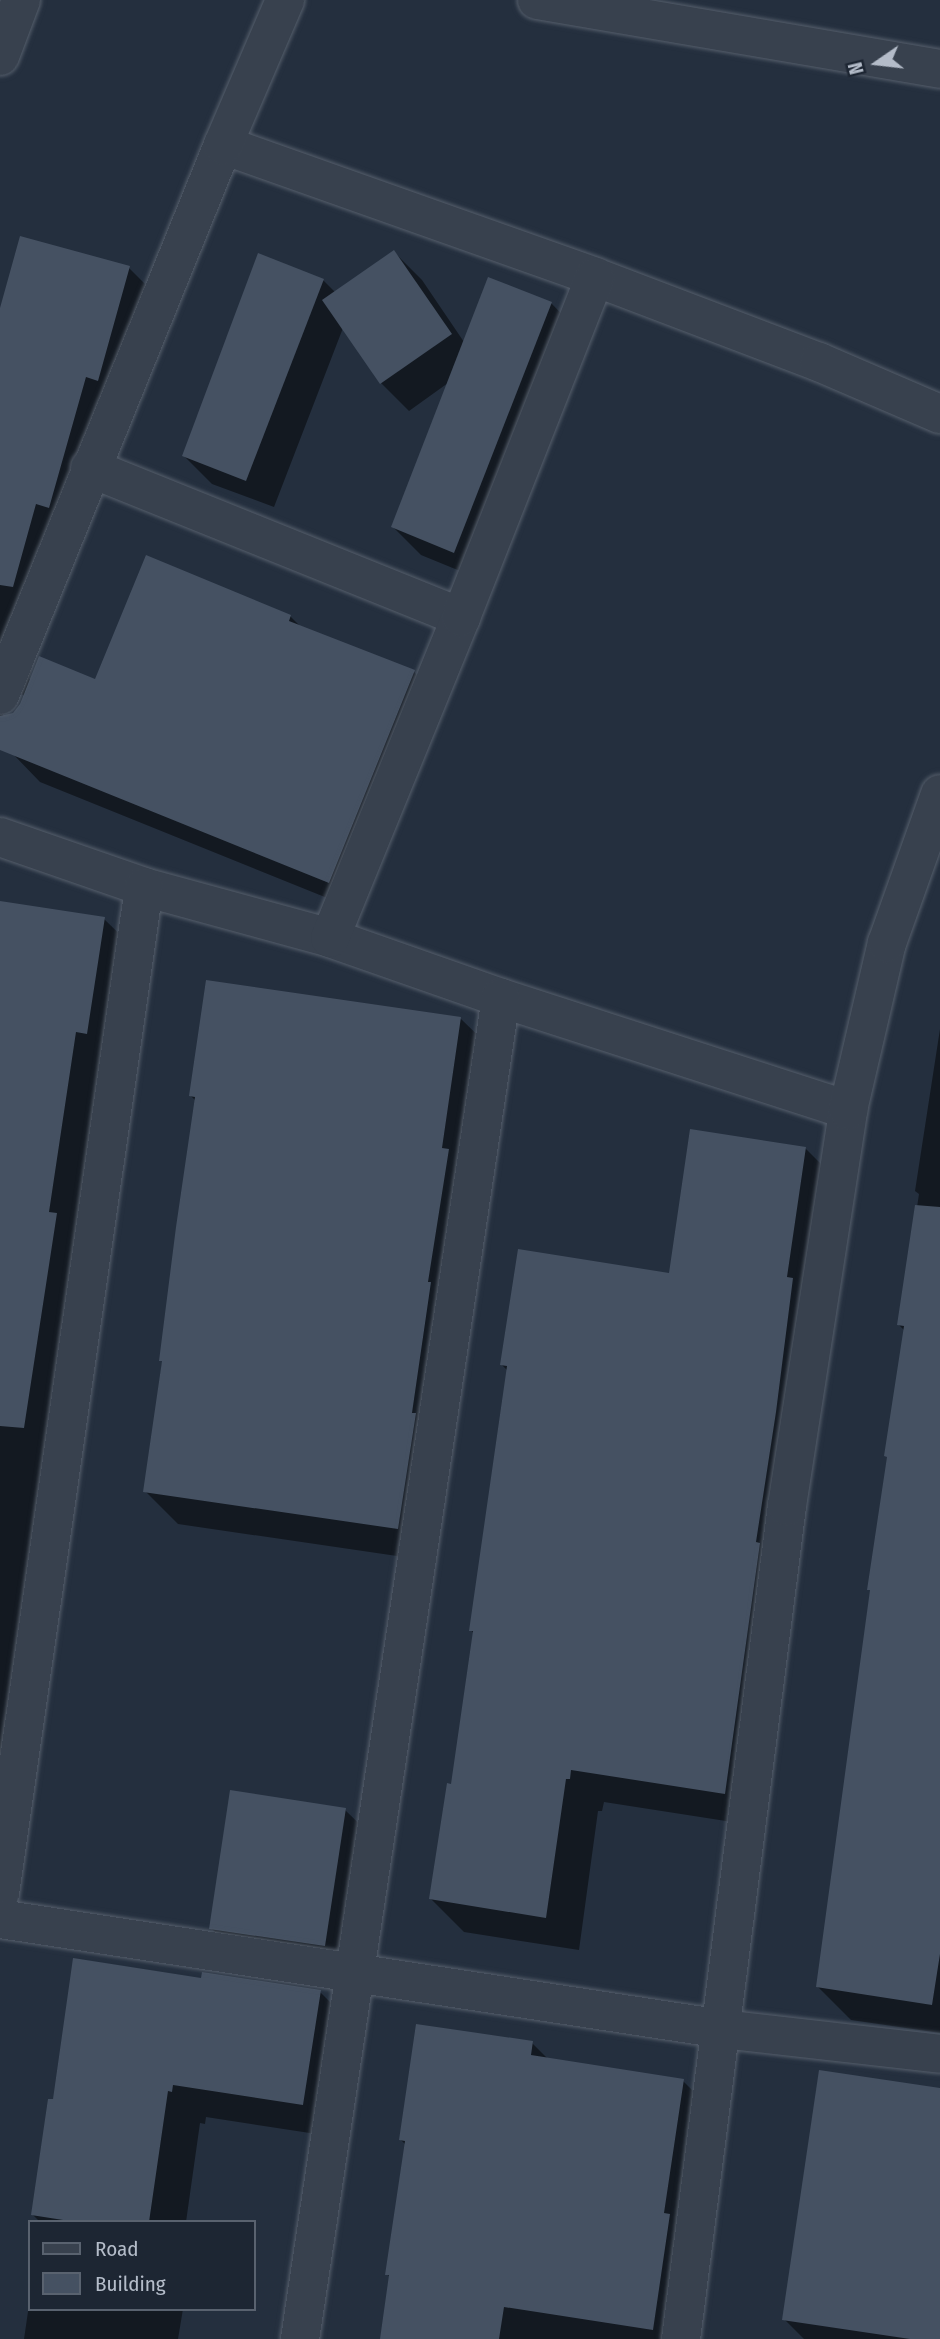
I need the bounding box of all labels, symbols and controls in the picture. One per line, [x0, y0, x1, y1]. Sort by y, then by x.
north arrow [842, 28, 912, 98]
text: N [844, 60, 869, 77]
legend [28, 2220, 256, 2311]
text: Road [95, 2236, 139, 2262]
text: Building [95, 2271, 166, 2297]

